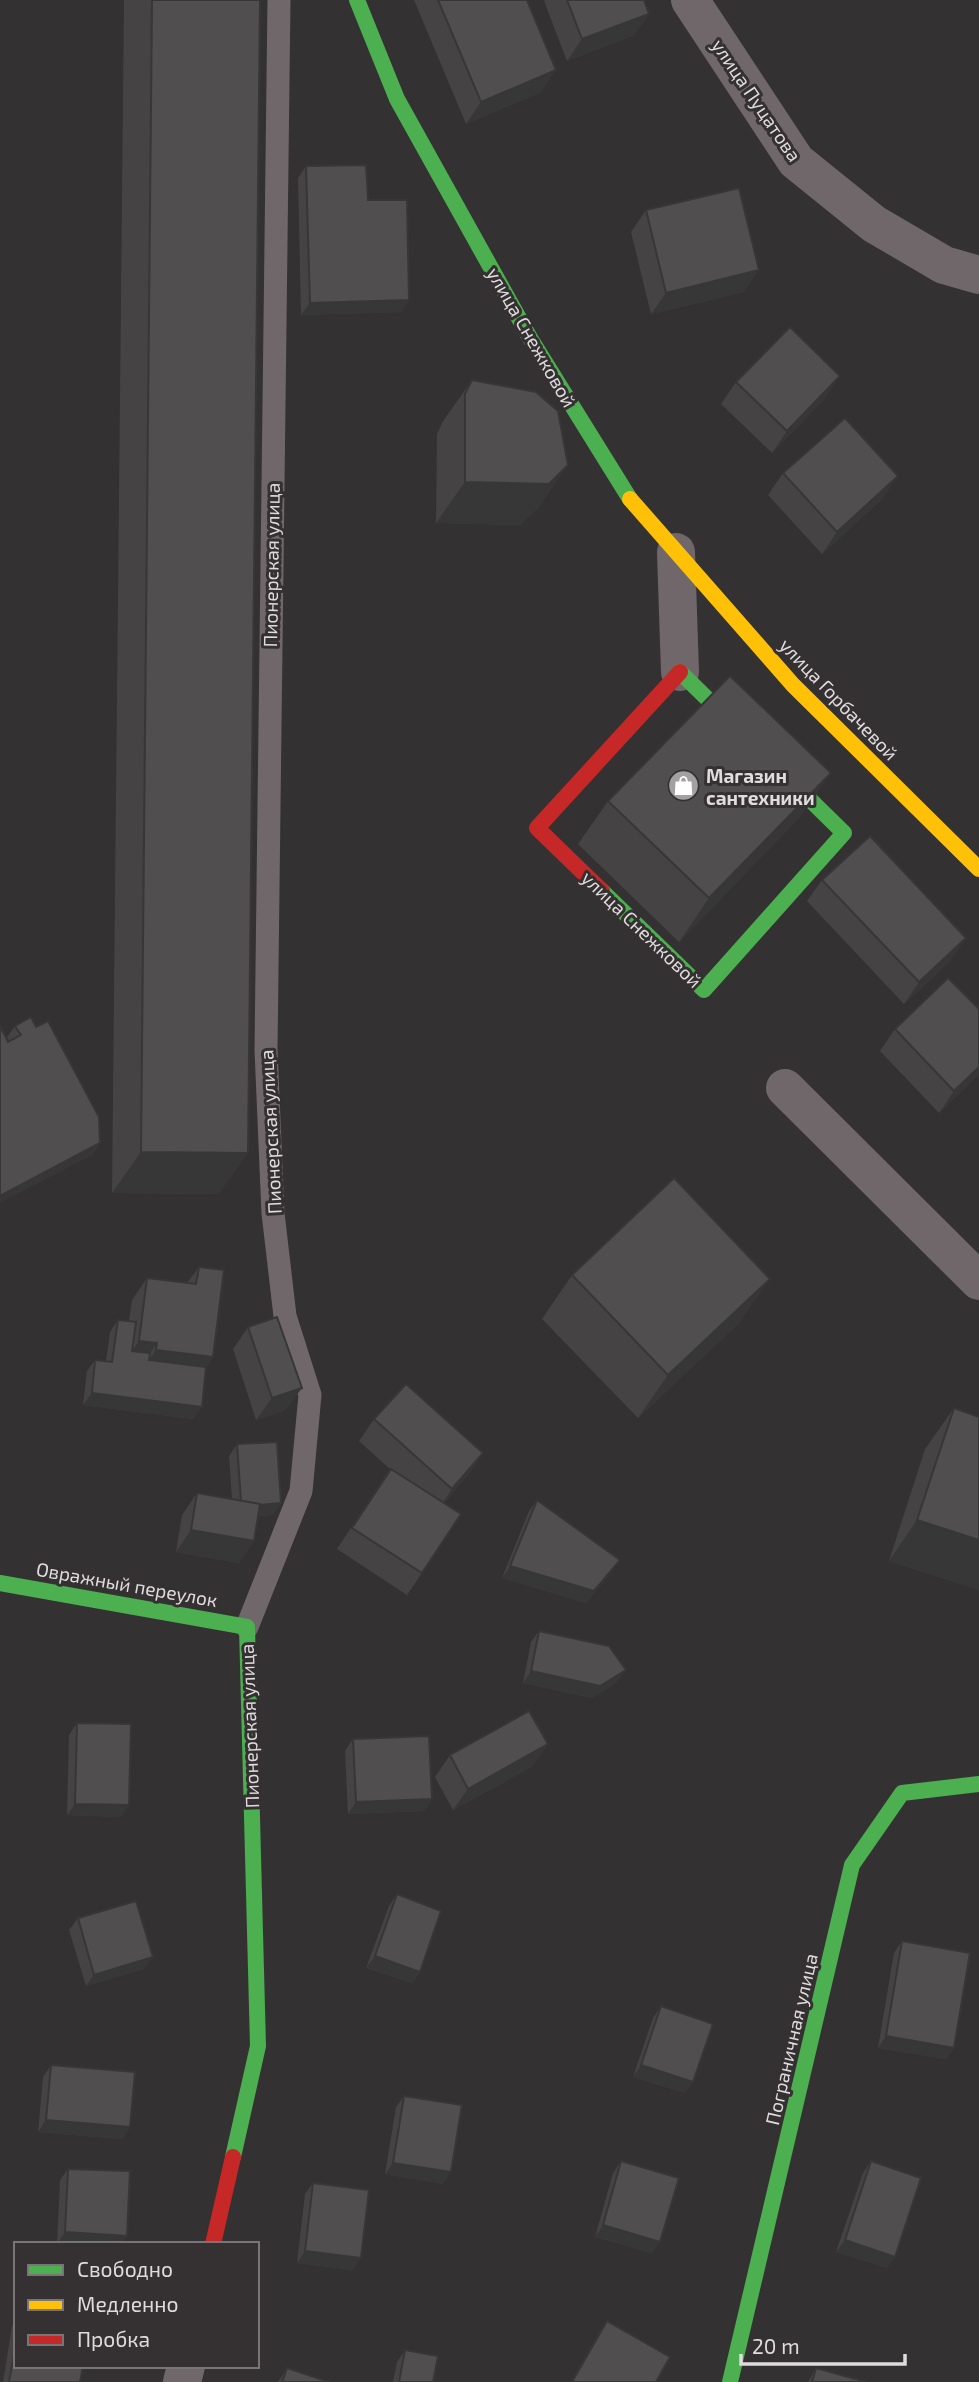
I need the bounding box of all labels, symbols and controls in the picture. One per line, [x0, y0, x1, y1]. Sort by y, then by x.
street label: улица Пуцатова [707, 34, 806, 166]
street label: улица Снежковой [482, 263, 581, 412]
street label: Пионерская улица [258, 482, 285, 648]
street label: улица Горбачевой [774, 633, 903, 765]
place label: Магазин сантехники [706, 764, 815, 809]
shop icon: Магазин сантехники [666, 769, 700, 803]
street label: улица Снежковой [577, 866, 707, 993]
street label: Пионерская улица [254, 1049, 287, 1215]
street label: Овражный переулок [34, 1557, 219, 1612]
street label: Пионерская улица [235, 1643, 264, 1809]
street label: Пограничная улица [760, 1951, 823, 2127]
legend [14, 2242, 259, 2368]
text: Свободно [77, 2256, 173, 2281]
text: Медленно [77, 2291, 179, 2316]
scale bar [741, 2322, 906, 2366]
text: Пробка [77, 2326, 150, 2351]
text: 20 m [752, 2333, 800, 2358]

